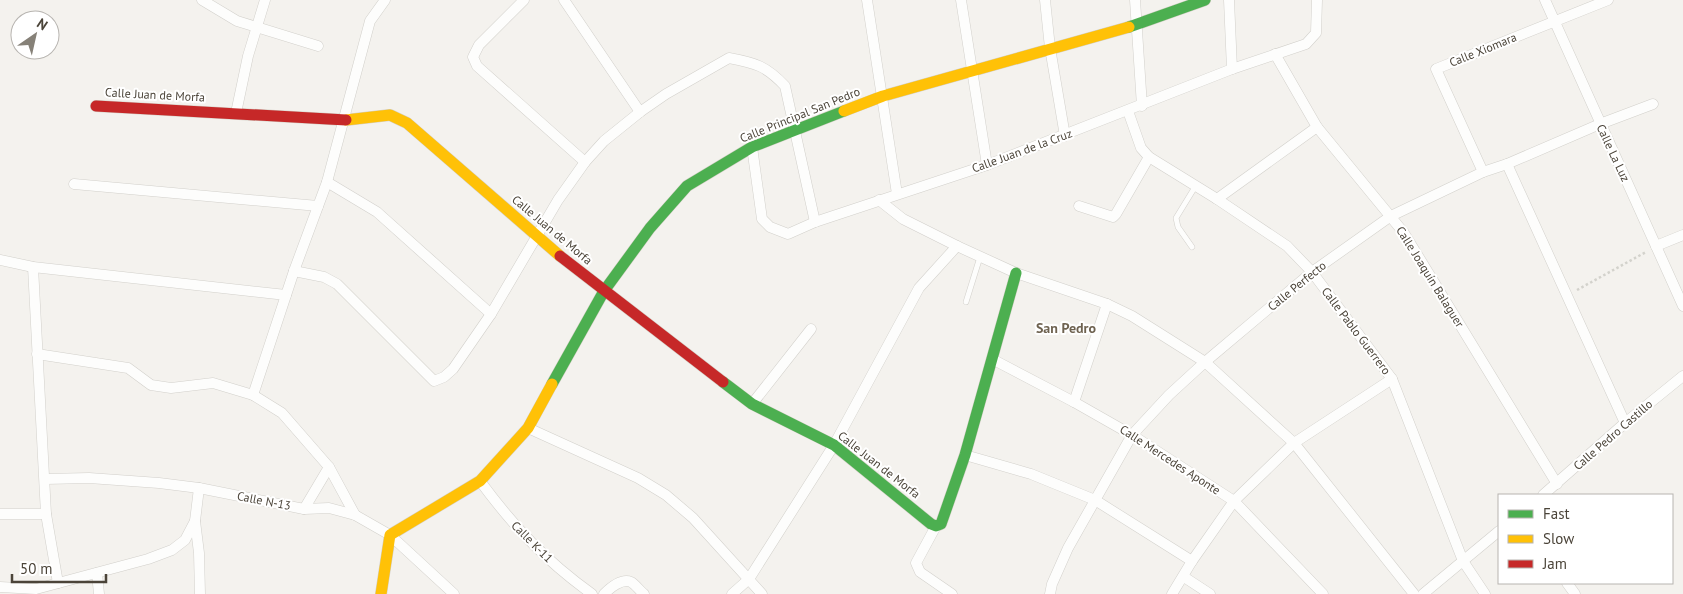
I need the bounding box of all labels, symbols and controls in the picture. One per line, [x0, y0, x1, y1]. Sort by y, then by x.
north arrow [10, 10, 60, 60]
text: N [33, 14, 51, 34]
street label: Calle Xiomara [1447, 29, 1519, 70]
street label: Calle Juan de Morfa [105, 84, 205, 105]
street label: Calle Principal San Pedro [738, 84, 862, 146]
street label: Calle La Luz [1594, 122, 1633, 184]
street label: Calle Juan de la Cruz [970, 125, 1074, 176]
street label: Calle Juan de Morfa [509, 192, 596, 268]
street label: Calle Joaquín Balaguer [1393, 223, 1468, 330]
street label: Calle Perfecto [1264, 258, 1329, 314]
street label: Calle Pablo Guerrero [1319, 284, 1394, 377]
district label: San Pedro [1036, 319, 1097, 337]
street label: Calle Pedro Castillo [1570, 396, 1655, 473]
street label: Calle Mercedes Aponte [1117, 421, 1223, 498]
street label: Calle Juan de Morfa [835, 428, 923, 501]
street label: Calle N-13 [236, 488, 292, 513]
legend [1498, 494, 1673, 584]
text: Fast [1543, 504, 1570, 523]
street label: Calle K-11 [508, 518, 556, 566]
text: Slow [1543, 529, 1574, 548]
scale bar [12, 552, 106, 584]
text: Jam [1542, 554, 1567, 573]
text: 50 m [20, 559, 53, 578]

